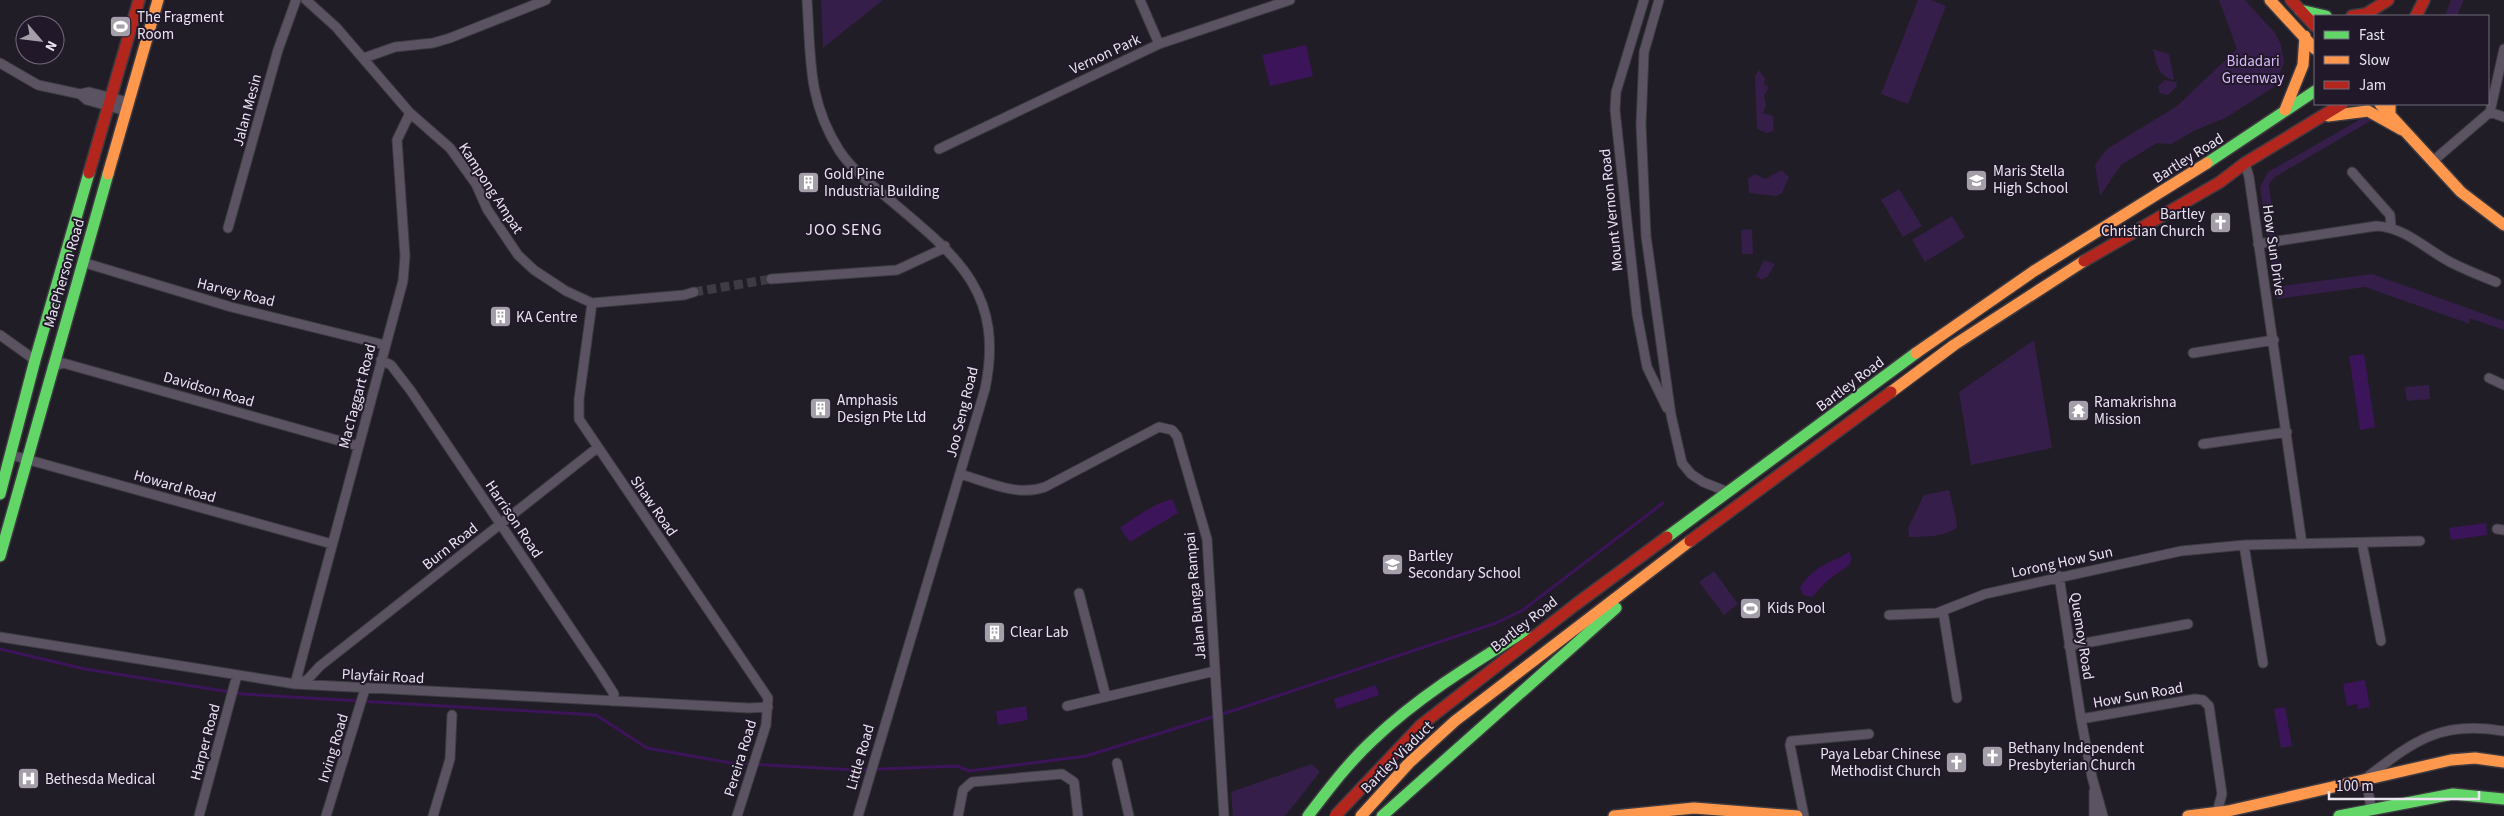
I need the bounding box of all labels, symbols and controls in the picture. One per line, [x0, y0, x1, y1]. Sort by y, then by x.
place label: The Fragment Room [137, 7, 224, 45]
sports icon: The Fragment Room [109, 14, 133, 38]
north arrow [15, 15, 65, 65]
legend [2314, 15, 2489, 105]
text: Fast [2359, 25, 2385, 46]
street label: Vernon Park [1066, 29, 1144, 80]
text: N [40, 37, 62, 54]
text: Slow [2359, 50, 2390, 71]
park label: Bidadari Greenway [2222, 51, 2284, 89]
street label: Jalan Mesin [228, 72, 267, 149]
text: Jam [2359, 75, 2386, 96]
street label: Bartley Road [2149, 128, 2228, 189]
street label: Kampong Ampat [453, 139, 528, 238]
street label: Mount Vernon Road [1595, 148, 1628, 272]
place label: Maris Stella High School [1993, 161, 2068, 199]
place label: Gold Pine Industrial Building [824, 164, 940, 202]
school or university icon: Maris Stella High School [1965, 168, 1989, 192]
building icon: Gold Pine Industrial Building [796, 171, 820, 195]
street label: How Sun Drive [2257, 203, 2290, 297]
place label: Bartley Christian Church [2101, 204, 2205, 242]
church icon: Bartley Christian Church [2209, 211, 2233, 235]
street label: MacPherson Road [39, 216, 90, 330]
district label: JOO SENG [805, 219, 883, 241]
street label: Harvey Road [195, 273, 277, 312]
building icon: KA Centre [488, 305, 512, 329]
place label: KA Centre [516, 307, 577, 328]
street label: MacTaggart Road [333, 342, 382, 451]
street label: Bartley Road [1812, 352, 1889, 417]
street label: Joo Seng Road [941, 365, 984, 460]
street label: Davidson Road [161, 366, 257, 412]
place label: Amphasis Design Pte Ltd [837, 390, 926, 428]
place label: Ramakrishna Mission [2094, 392, 2177, 430]
building icon: Amphasis Design Pte Ltd [809, 397, 833, 421]
temple icon: Ramakrishna Mission [2066, 399, 2090, 423]
street label: Howard Road [131, 465, 218, 508]
street label: Shaw Road [625, 472, 682, 541]
street label: Harrison Road [480, 476, 547, 562]
street label: Burn Road [418, 518, 483, 575]
street label: Jalan Bunga Rampai [1179, 531, 1212, 661]
street label: Lorong How Sun [2009, 541, 2115, 583]
place label: Bartley Secondary School [1408, 546, 1521, 584]
school or university icon: Bartley Secondary School [1380, 553, 1404, 577]
street label: Bartley Road [1486, 591, 1562, 657]
street label: Quemoy Road [2064, 591, 2099, 681]
sports icon: Kids Pool [1739, 596, 1763, 620]
place label: Kids Pool [1767, 598, 1825, 619]
building icon: Clear Lab [982, 620, 1006, 644]
place label: Clear Lab [1010, 622, 1069, 643]
street label: Playfair Road [341, 664, 425, 689]
street label: How Sun Road [2091, 677, 2185, 714]
street label: Harper Road [185, 701, 226, 783]
street label: Irving Road [313, 711, 354, 785]
street label: Bartley Viaduct [1356, 716, 1438, 798]
street label: Pereira Road [719, 717, 762, 799]
street label: Little Road [841, 722, 880, 792]
place label: Bethany Independent Presbyterian Church [2008, 738, 2144, 776]
place label: Paya Lebar Chinese Methodist Church [1820, 744, 1941, 782]
church icon: Bethany Independent Presbyterian Church [1980, 745, 2004, 769]
church icon: Paya Lebar Chinese Methodist Church [1945, 751, 1969, 775]
hospital icon: Bethesda Medical [17, 767, 41, 791]
scale bar [2329, 768, 2479, 800]
place label: Bethesda Medical [45, 769, 156, 790]
text: 100 m [2336, 776, 2374, 797]

